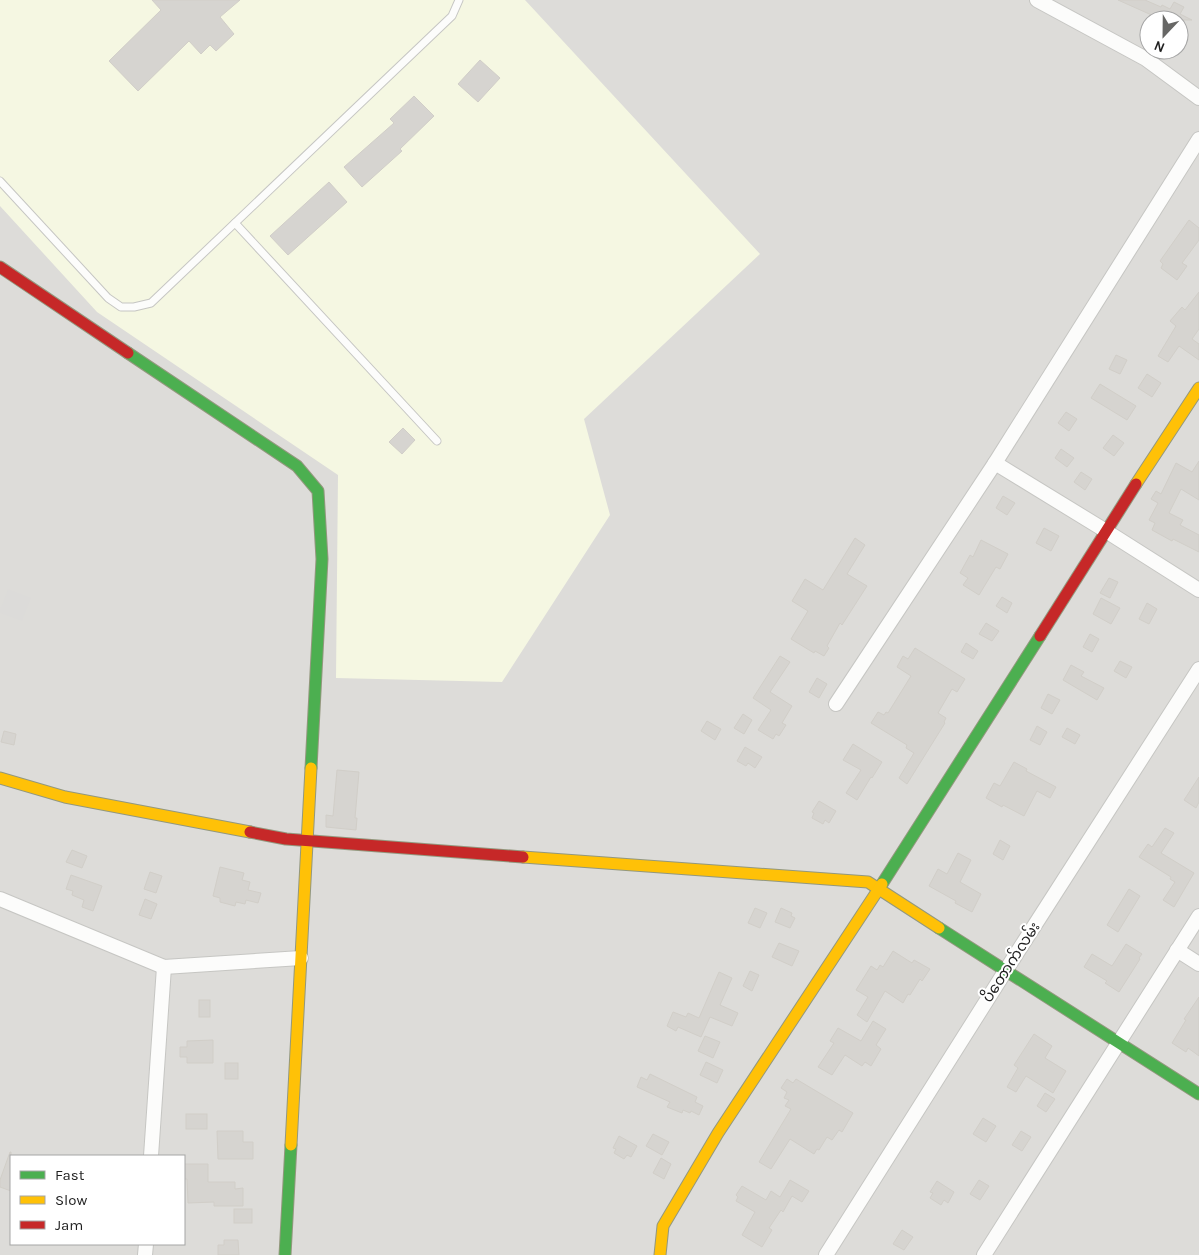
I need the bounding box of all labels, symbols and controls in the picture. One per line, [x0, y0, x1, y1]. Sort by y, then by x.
north arrow [1139, 10, 1189, 60]
text: N [1151, 37, 1167, 56]
street label: ပိတောက်လမ်း [978, 918, 1044, 1006]
legend [10, 1155, 185, 1245]
text: Fast [55, 1166, 85, 1184]
text: Slow [55, 1191, 87, 1209]
text: Jam [55, 1216, 83, 1234]

